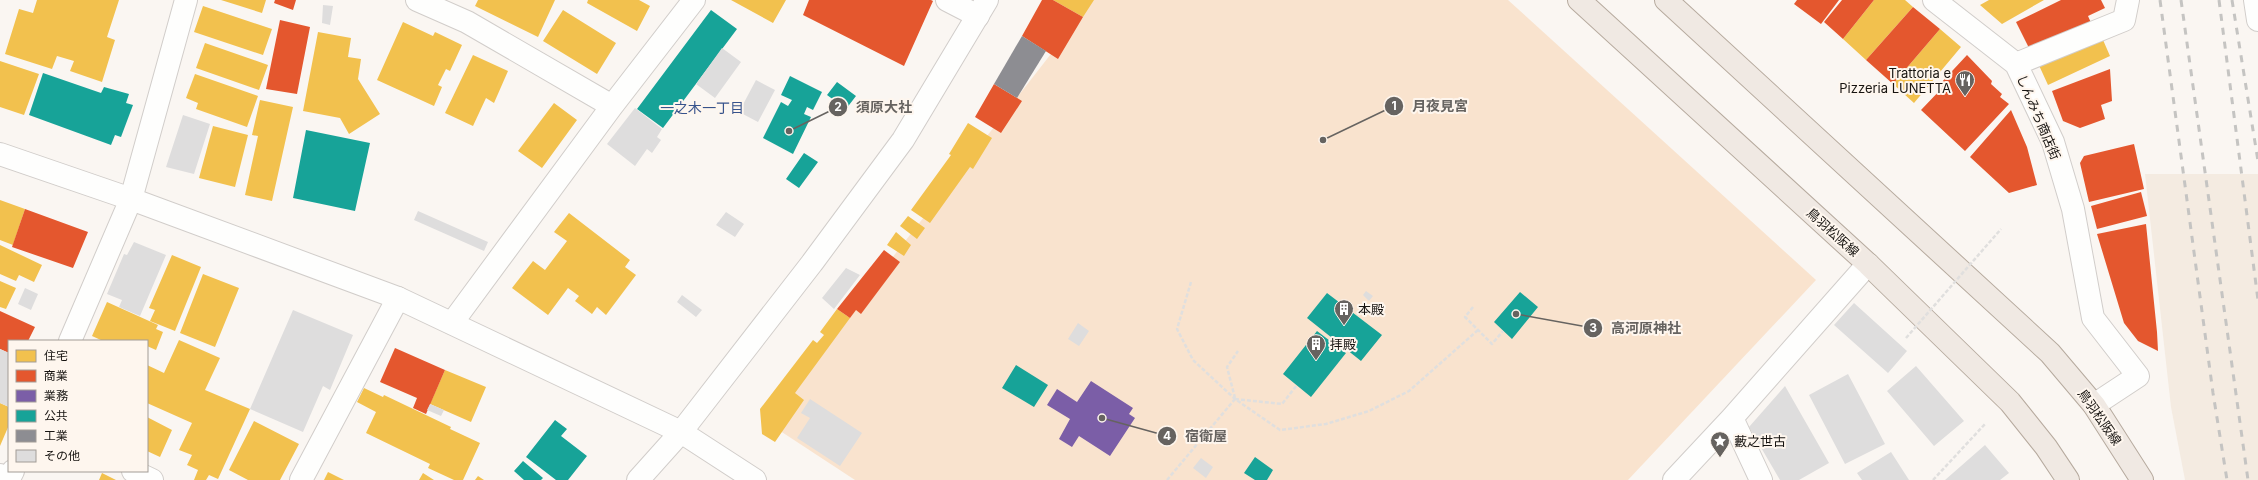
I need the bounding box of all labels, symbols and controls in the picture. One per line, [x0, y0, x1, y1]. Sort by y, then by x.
place label: Trattoria e Pizzeria LUNETTA [1839, 65, 1951, 96]
restaurant icon: Trattoria e Pizzeria LUNETTA [1954, 69, 1976, 97]
street label: しんみち商店街 [2014, 72, 2064, 162]
callout: 月夜見宮 [1384, 93, 1476, 119]
callout: 須原大社 [828, 94, 920, 120]
text: 月夜見宮 [1412, 97, 1468, 114]
text: 須原大社 [856, 98, 912, 115]
text: 1 [1391, 98, 1397, 113]
district label: 一之木一丁目 [660, 99, 744, 116]
text: 2 [834, 99, 842, 114]
street label: 鳥羽松阪線 [1803, 204, 1863, 260]
building icon: 本殿 [1333, 298, 1355, 326]
place label: 本殿 [1358, 301, 1384, 317]
callout: 高河原神社 [1583, 315, 1689, 341]
text: 高河原神社 [1611, 319, 1681, 336]
text: 3 [1589, 320, 1597, 335]
building icon: 拝殿 [1305, 333, 1327, 361]
place label: 拝殿 [1330, 336, 1356, 352]
legend [8, 340, 148, 472]
text: 住宅 [44, 348, 68, 363]
text: 商業 [44, 368, 68, 383]
street label: 鳥羽松阪線 [2075, 386, 2125, 448]
text: 業務 [44, 388, 68, 403]
text: 公共 [44, 408, 68, 423]
callout: 宿衛屋 [1157, 423, 1235, 449]
text: 宿衛屋 [1185, 427, 1227, 444]
text: 工業 [44, 428, 68, 443]
text: 4 [1163, 428, 1171, 443]
place icon: 藪之世古 [1709, 430, 1731, 458]
place label: 藪之世古 [1734, 433, 1786, 449]
text: その他 [44, 448, 80, 463]

